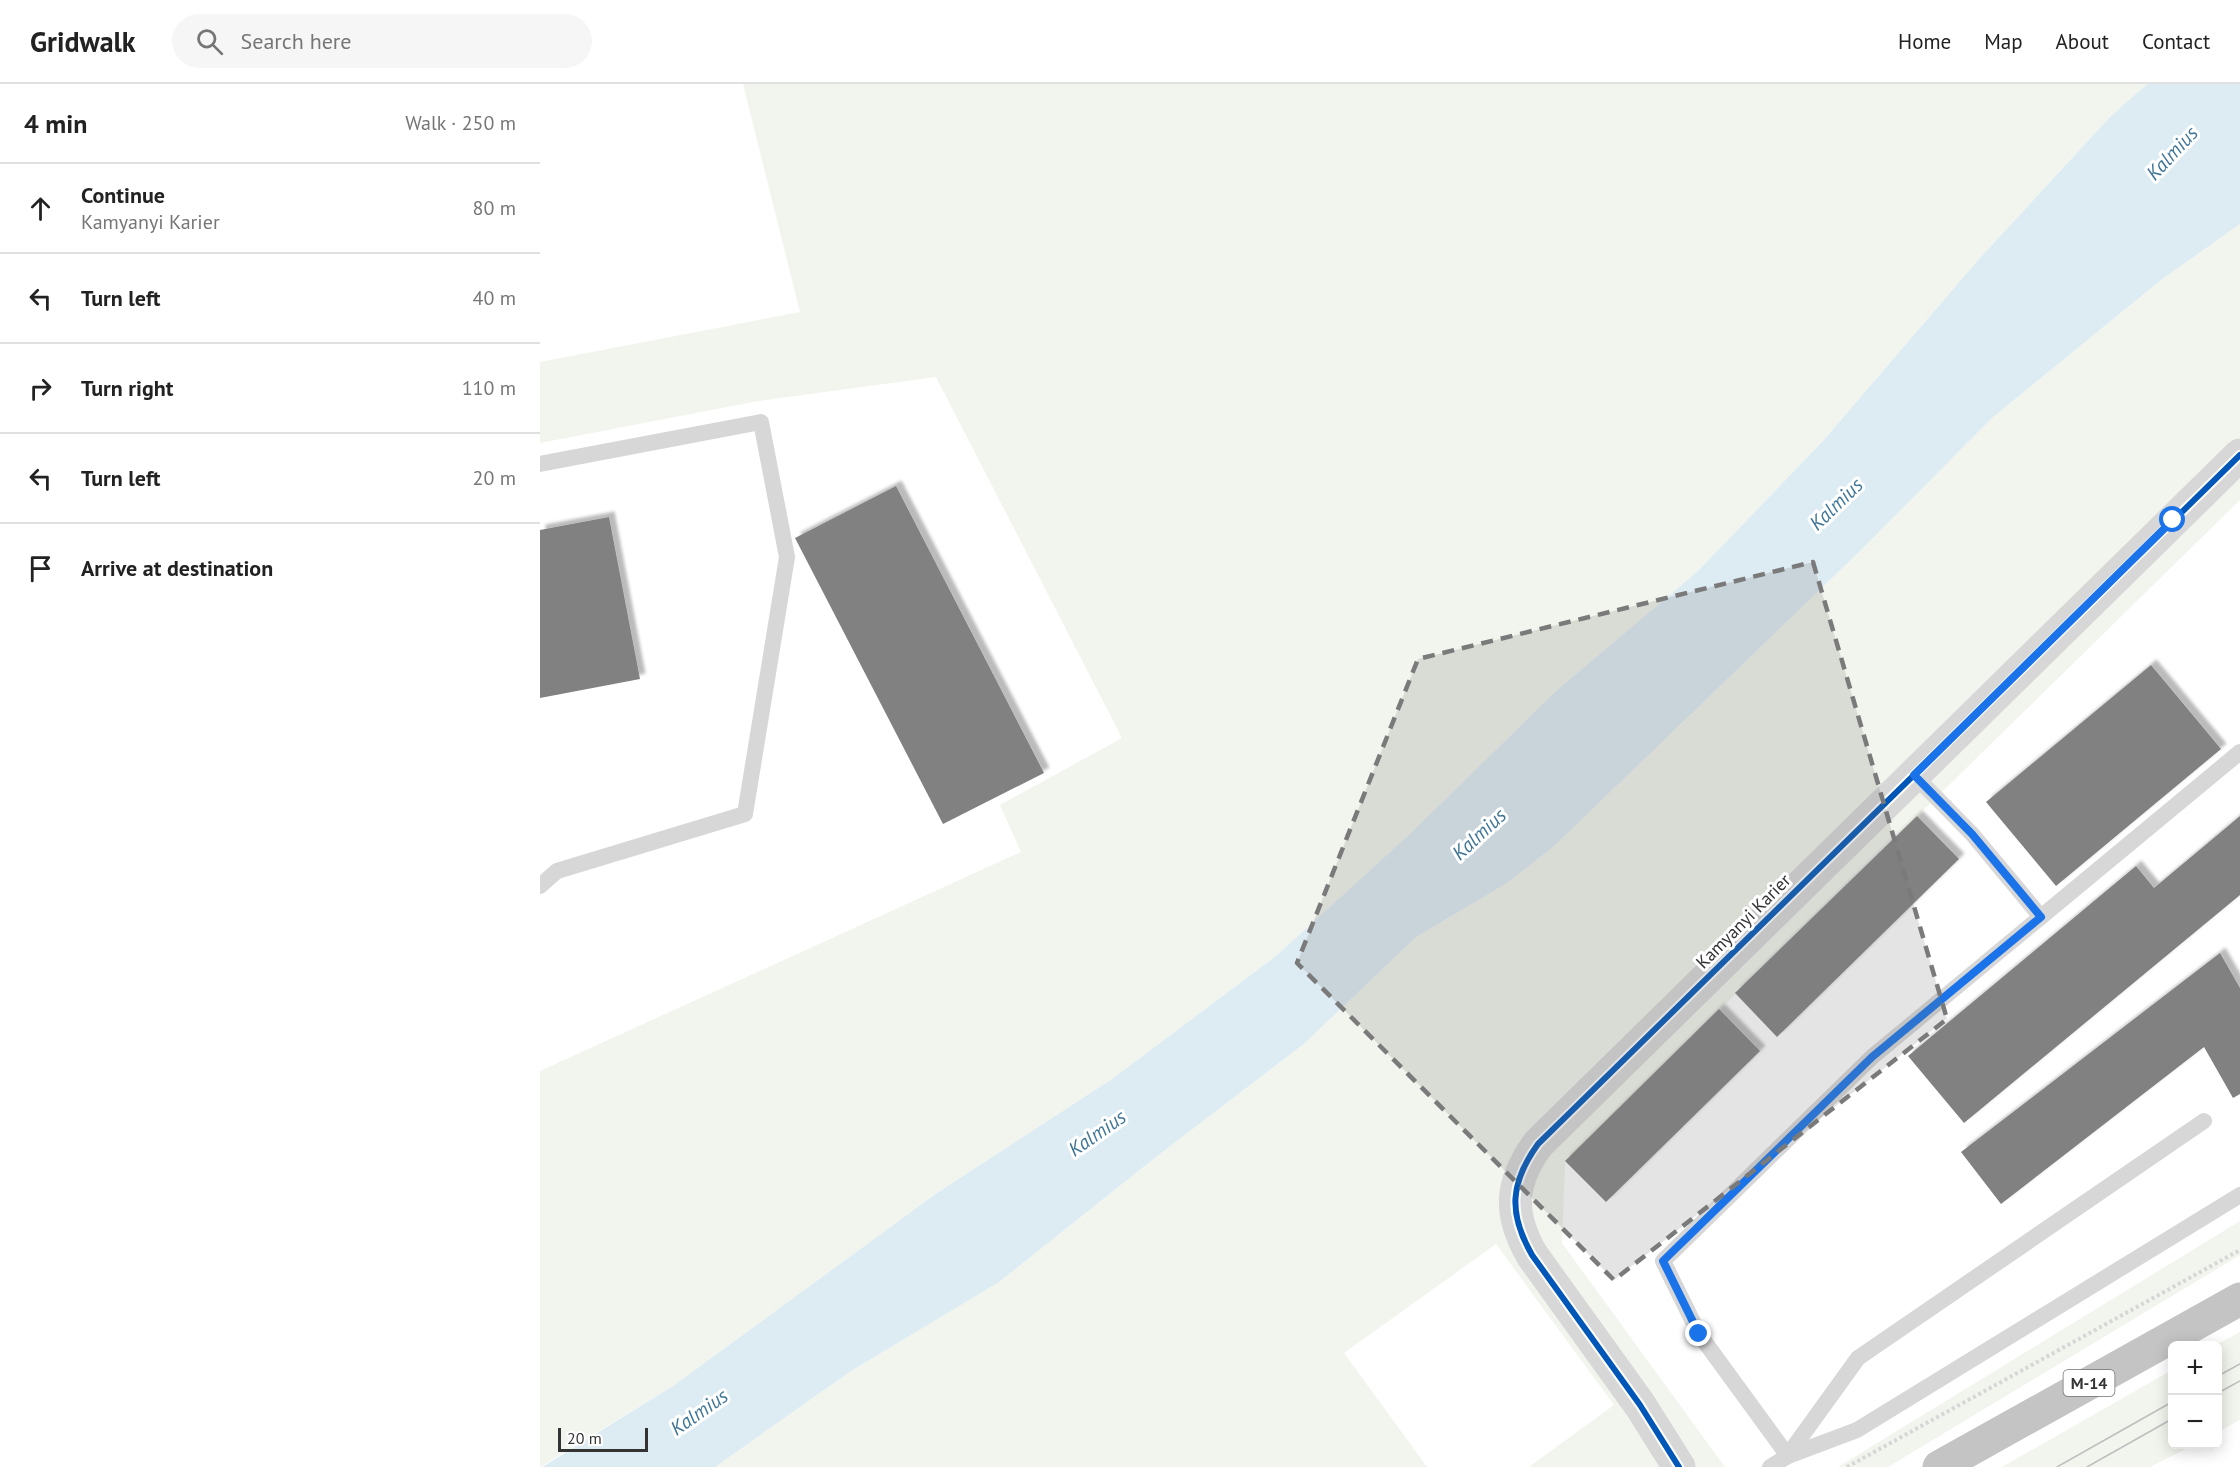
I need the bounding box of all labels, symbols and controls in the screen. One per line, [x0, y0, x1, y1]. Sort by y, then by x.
search box [172, 14, 592, 68]
text: Gridwalk [30, 23, 136, 60]
icon: search [193, 25, 226, 58]
text: Search here [241, 27, 352, 55]
text: Home [1898, 28, 1951, 55]
text: Map [1984, 28, 2023, 55]
text: About [2056, 28, 2109, 55]
text: Contact [2142, 28, 2210, 55]
text: 4 min [24, 107, 87, 140]
text: Walk · 250 m [405, 110, 516, 136]
water label: Kalmius [2140, 120, 2204, 186]
text: Continue [81, 181, 165, 209]
icon: ahead [24, 192, 57, 225]
text: 80 m [473, 195, 516, 221]
text: Kamyanyi Karier [81, 209, 220, 235]
icon: left [24, 282, 57, 315]
text: Turn left [81, 284, 161, 312]
text: 40 m [473, 285, 516, 311]
icon: right [24, 372, 57, 405]
text: Turn right [81, 374, 173, 402]
text: 110 m [462, 375, 516, 401]
icon: left [24, 462, 57, 495]
text: Turn left [81, 464, 161, 492]
text: 20 m [473, 465, 516, 491]
water label: Kalmius [1804, 472, 1868, 536]
route start [2159, 506, 2185, 532]
icon: arrive [24, 552, 57, 585]
text: Arrive at destination [81, 554, 273, 582]
water label: Kalmius [1446, 802, 1512, 866]
street label: Kamyanyi Karier [1691, 869, 1795, 973]
water label: Kalmius [1063, 1104, 1131, 1162]
route end [1685, 1320, 1711, 1346]
map controls [2168, 1341, 2222, 1449]
button: + [2168, 1341, 2222, 1395]
road number: М-14 [2064, 1370, 2114, 1396]
water label: Kalmius [665, 1383, 733, 1441]
button: − [2168, 1395, 2222, 1449]
scale bar [558, 1425, 648, 1452]
text: 20 m [567, 1428, 602, 1448]

